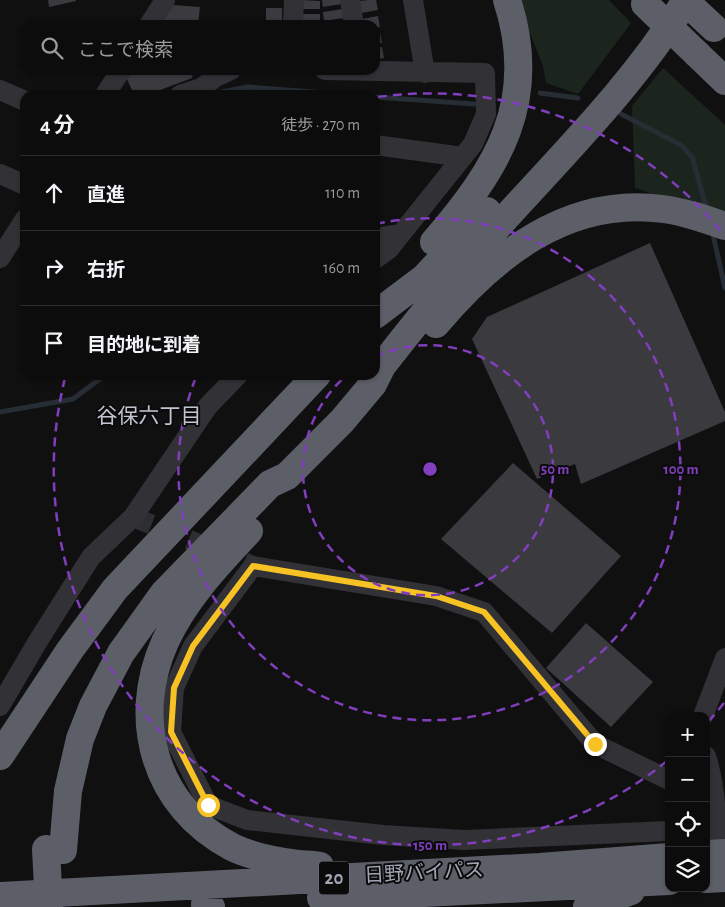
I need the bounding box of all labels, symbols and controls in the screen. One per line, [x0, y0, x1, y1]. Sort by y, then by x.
search box [20, 20, 380, 75]
icon: search [38, 34, 66, 62]
text: ここで検索 [78, 41, 173, 60]
text: 4 分 [40, 115, 75, 136]
text: 徒歩 · 270 m [281, 117, 360, 133]
icon: ahead [40, 179, 68, 207]
text: 110 m [325, 185, 360, 201]
text: 直進 [87, 186, 125, 205]
icon: right [40, 254, 68, 282]
text: 160 m [323, 260, 360, 276]
text: 右折 [87, 261, 125, 280]
icon: arrive [40, 329, 68, 357]
text: 目的地に到着 [87, 336, 201, 355]
district label: 谷保六丁目 [97, 405, 202, 427]
centre of rings [421, 460, 439, 478]
text: 50 m [541, 462, 569, 477]
text: 100 m [663, 462, 699, 477]
map controls [665, 712, 710, 892]
button: + [665, 712, 710, 757]
route end [584, 733, 607, 756]
button: − [665, 757, 710, 802]
route start [197, 794, 220, 817]
button: locate [665, 802, 710, 847]
text: 150 m [413, 838, 447, 853]
button: layers [665, 847, 710, 892]
street label: 日野バイパス [364, 859, 484, 886]
road number: 20 [319, 861, 349, 894]

